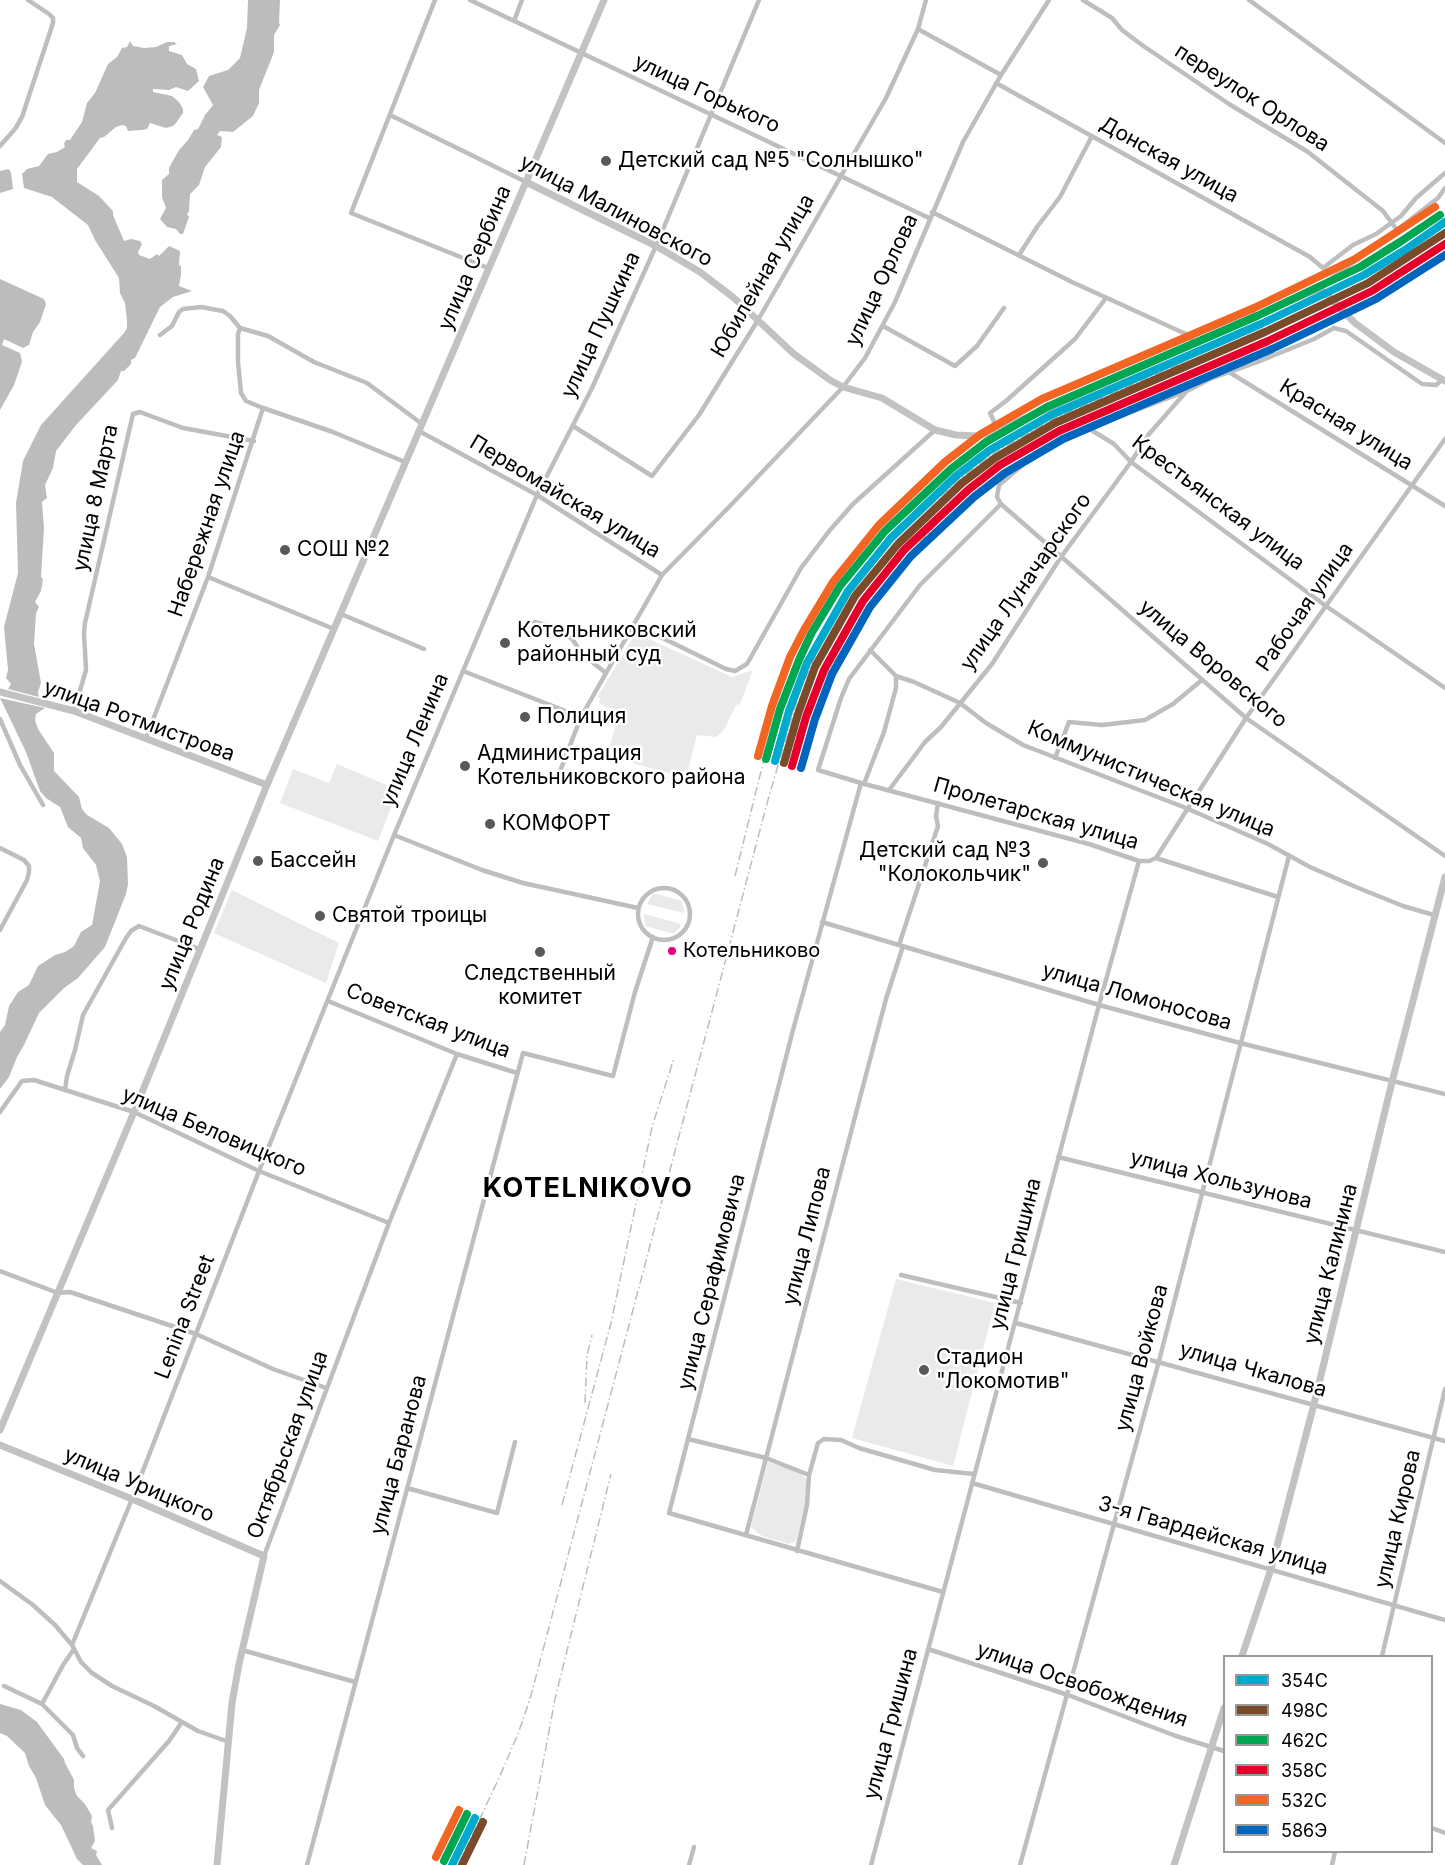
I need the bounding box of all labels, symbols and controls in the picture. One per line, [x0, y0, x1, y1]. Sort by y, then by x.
street label: переулок Орлова [1170, 39, 1334, 157]
street label: улица Горького [630, 49, 784, 139]
street label: Донская улица [1095, 112, 1243, 208]
place label: Детский сад №5 "Солнышко" [618, 148, 924, 174]
street label: улица Малиновского [515, 149, 717, 273]
marker: Детский сад №5 "Солнышко" [599, 154, 613, 168]
street label: улица Сербина [433, 182, 517, 334]
street label: Юбилейная улица [706, 190, 820, 362]
street label: улица Орлова [840, 210, 924, 350]
street label: улица Пушкина [556, 248, 646, 402]
street label: Красная улица [1275, 374, 1417, 476]
street label: улица 8 Марта [68, 422, 124, 574]
street label: Набережная улица [163, 428, 251, 620]
street label: Первомайская улица [465, 430, 665, 564]
street label: Крестьянская улица [1127, 430, 1309, 576]
street label: улица Луначарского [955, 488, 1097, 676]
place label: СОШ №2 [297, 537, 390, 563]
street label: Рабочая улица [1251, 538, 1359, 676]
marker: СОШ №2 [278, 543, 292, 557]
street label: улица Воровского [1134, 595, 1292, 733]
place label: Котельниковский районный суд [517, 618, 697, 668]
marker: Котельниковский районный суд [498, 636, 512, 650]
street label: улица Ленина [376, 669, 454, 811]
street label: улица Ротмистрова [40, 675, 238, 767]
place label: Полиция [537, 704, 626, 730]
marker: Полиция [518, 710, 532, 724]
street label: Коммунистическая улица [1024, 715, 1278, 843]
place label: Администрация Котельниковского района [477, 741, 745, 791]
marker: Администрация Котельниковского района [458, 759, 472, 773]
street label: Пролетарская улица [931, 773, 1141, 855]
place label: КОМФОРТ [502, 811, 611, 837]
marker: КОМФОРТ [483, 817, 497, 831]
place label: Детский сад №3 "Колокольчик" [859, 838, 1031, 888]
place label: Бассейн [270, 848, 356, 874]
street label: улица Родина [154, 854, 230, 994]
marker: Бассейн [251, 854, 265, 868]
marker: Детский сад №3 "Колокольчик" [1036, 856, 1050, 870]
place label: Святой троицы [332, 903, 487, 929]
marker: Святой троицы [313, 909, 327, 923]
place label: Котельниково [683, 939, 820, 963]
marker: Следственный комитет [533, 945, 547, 959]
marker: Котельниково [666, 945, 678, 957]
street label: улица Ломоносова [1039, 958, 1235, 1036]
place label: Следственный комитет [464, 961, 616, 1011]
street label: Советская улица [342, 978, 514, 1064]
street label: улица Беловицкого [118, 1082, 310, 1182]
street label: улица Хользунова [1128, 1145, 1314, 1215]
street label: улица Липова [778, 1164, 836, 1308]
street label: улица Серафимовича [673, 1171, 751, 1393]
district label: KOTELNIKOVO [483, 1173, 693, 1205]
street label: улица Гришина [985, 1175, 1047, 1333]
street label: улица Калинина [1299, 1181, 1363, 1347]
street label: Lenina Street [150, 1251, 220, 1383]
street label: улица Войкова [1110, 1282, 1174, 1434]
street label: улица Чкалова [1177, 1337, 1329, 1403]
place label: Стадион "Локомотив" [936, 1345, 1070, 1395]
street label: Октябрьская улица [242, 1348, 334, 1542]
marker: Стадион "Локомотив" [917, 1363, 931, 1377]
street label: улица Баранова [366, 1372, 432, 1538]
street label: улица Урицкого [60, 1442, 218, 1528]
street label: улица Кирова [1370, 1447, 1426, 1591]
street label: 3-я Гвардейская улица [1095, 1491, 1331, 1581]
street label: улица Освобождения [973, 1637, 1191, 1733]
street label: улица Гришина [859, 1646, 923, 1802]
legend [1223, 1655, 1433, 1853]
text: 354С [1281, 1670, 1328, 1691]
text: 498С [1281, 1700, 1328, 1721]
text: 462С [1281, 1730, 1328, 1751]
text: 358С [1281, 1760, 1327, 1781]
text: 532С [1281, 1790, 1327, 1811]
text: 586Э [1281, 1820, 1327, 1841]

